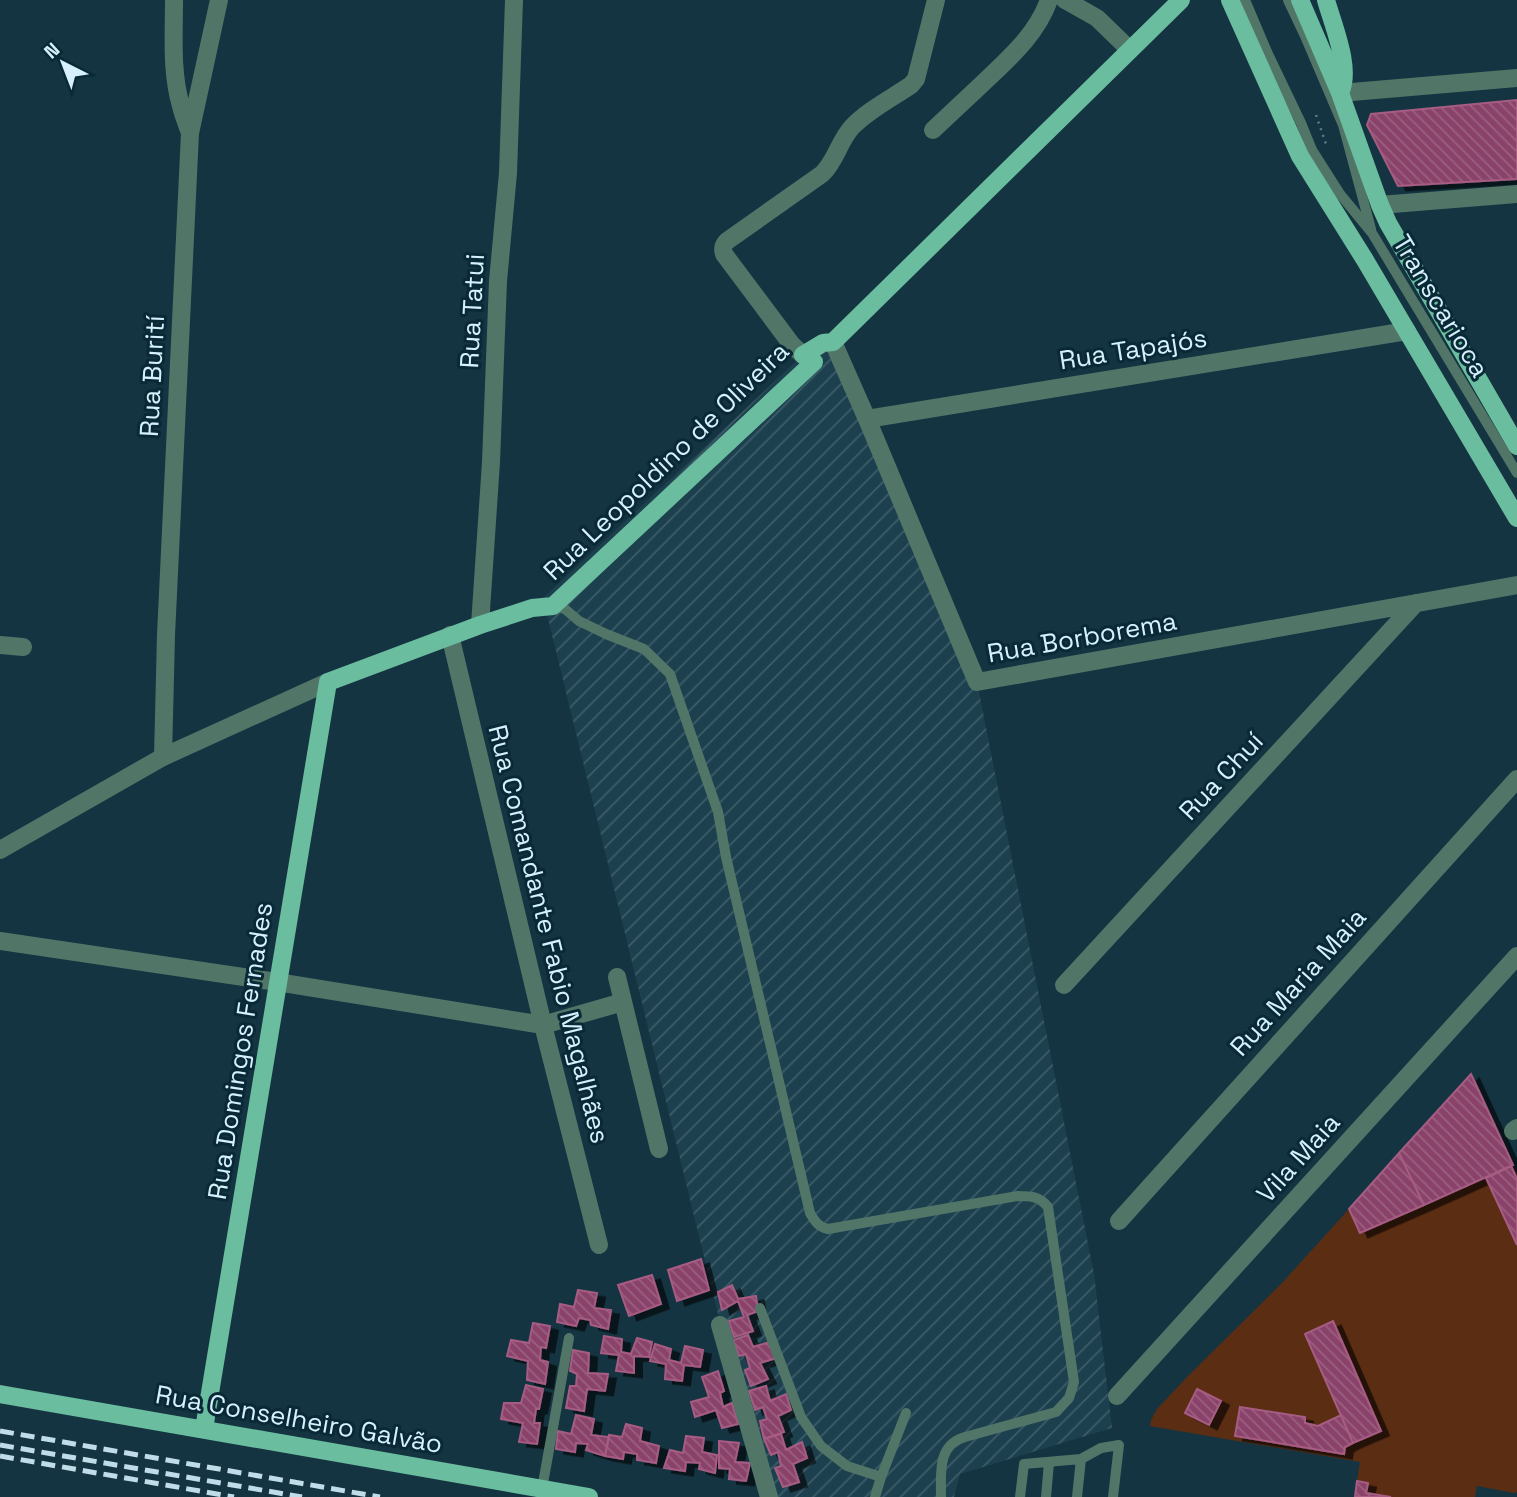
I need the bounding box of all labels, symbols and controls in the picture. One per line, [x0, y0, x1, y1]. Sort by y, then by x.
north arrow [28, 28, 98, 98]
text: N [39, 37, 65, 64]
street label: Transcarioca [1385, 228, 1497, 384]
street label: Rua Tatui [452, 253, 492, 369]
street label: Rua Burití [132, 314, 172, 438]
street label: Rua Tapajós [1057, 321, 1209, 377]
street label: Rua Leopoldino de Oliveira [536, 334, 796, 588]
street label: Rua Borborema [985, 604, 1179, 670]
street label: Rua Comandante Fabio Magalhães [480, 721, 618, 1147]
street label: Rua Chuí [1172, 724, 1271, 827]
street label: Rua Domingos Fernades [200, 900, 280, 1202]
street label: Rua Maria Maia [1222, 901, 1374, 1063]
street label: Vila Maia [1249, 1106, 1347, 1210]
street label: Rua Conselheiro Galvão [153, 1377, 445, 1461]

